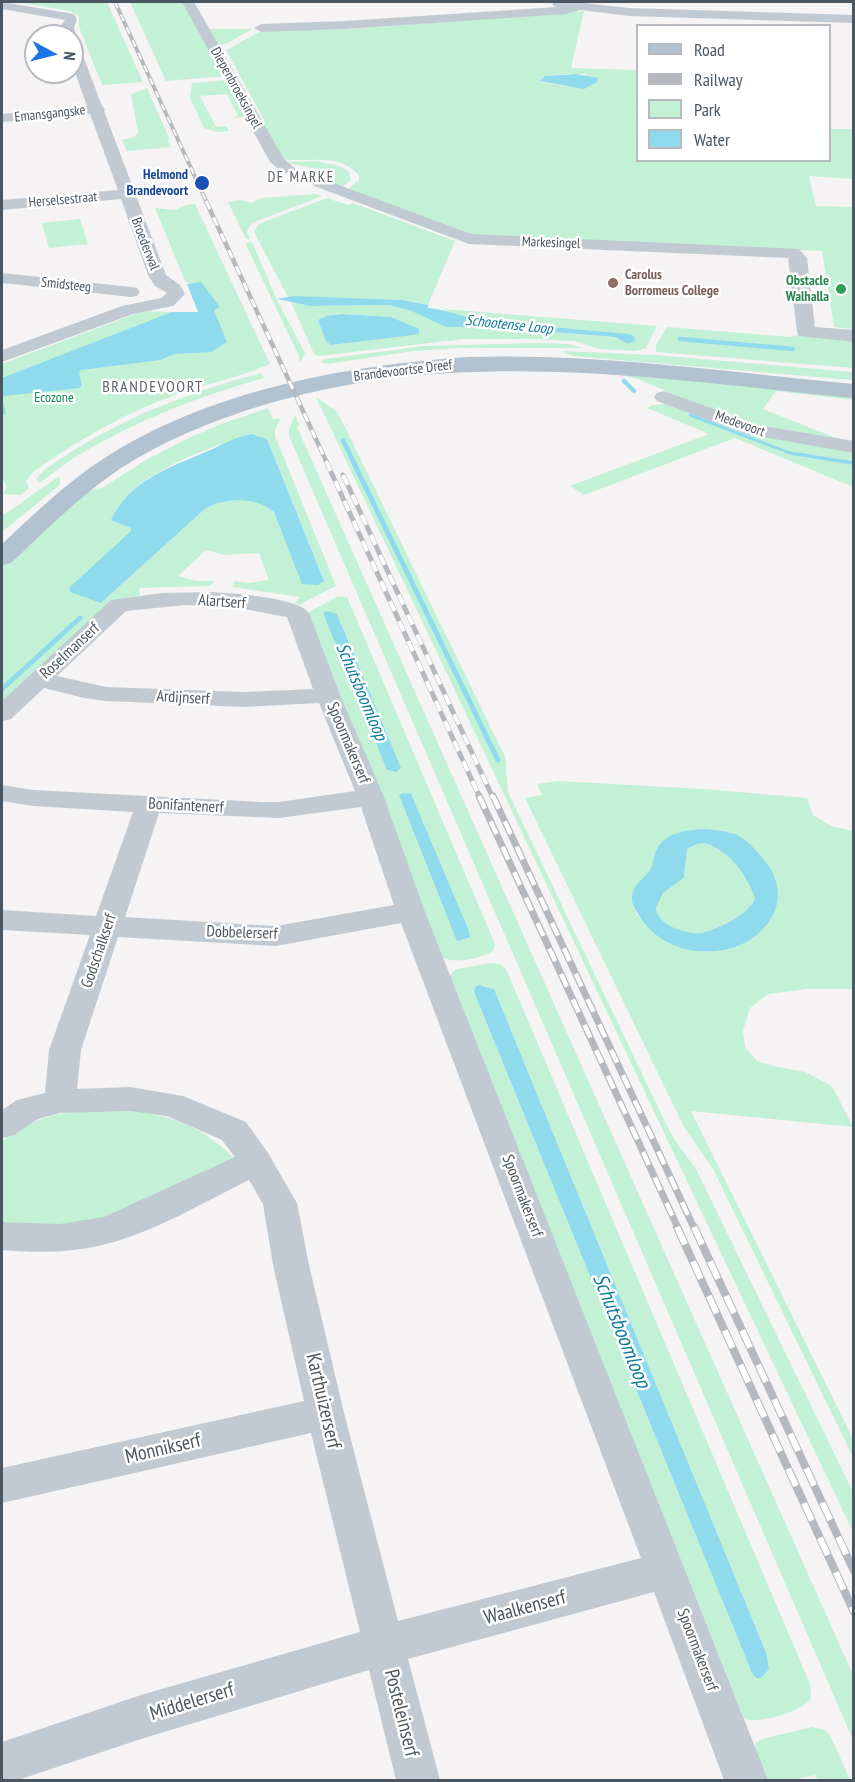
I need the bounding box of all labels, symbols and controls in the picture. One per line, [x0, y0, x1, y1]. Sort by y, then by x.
north arrow [24, 24, 84, 84]
legend [636, 24, 831, 162]
text: Road [694, 38, 725, 61]
street label: Diepenbroeksingel [207, 44, 265, 132]
text: N [59, 50, 80, 61]
text: Railway [694, 68, 743, 91]
text: Park [694, 98, 721, 121]
street label: Emansgangske [14, 102, 86, 126]
text: Water [694, 128, 730, 151]
place label: Helmond Brandevoort [126, 167, 188, 200]
district label: DE MARKE [267, 169, 335, 187]
marker: Helmond Brandevoort [193, 174, 211, 192]
street label: Herselsestraat [28, 189, 98, 211]
street label: Broederwal [127, 215, 163, 273]
street label: Markesingel [522, 234, 580, 252]
place label: Carolus Borromeus College [625, 267, 719, 300]
place label: Obstacle Walhalla [786, 273, 829, 306]
street label: Smidsteeg [40, 274, 92, 296]
marker: Carolus Borromeus College [606, 276, 620, 290]
marker: Obstacle Walhalla [834, 282, 848, 296]
water label: Schootense Loop [464, 311, 554, 339]
street label: Brandevoortse Dreef [353, 357, 453, 385]
district label: BRANDEVOORT [102, 377, 204, 397]
park label: Ecozone [34, 390, 74, 406]
street label: Medevoort [713, 407, 767, 441]
street label: Alartserf [198, 591, 246, 613]
street label: Roselmanserf [36, 619, 104, 683]
water label: Schutsboomloop [331, 640, 391, 744]
street label: Ardijnserf [156, 687, 210, 709]
street label: Spoormakerserf [322, 699, 374, 787]
street label: Bonifantenerf [148, 794, 224, 818]
street label: Godschalkserf [77, 912, 121, 990]
street label: Dobbelerserf [206, 922, 278, 944]
street label: Spoormakerserf [498, 1152, 546, 1240]
water label: Schutsboomloop [587, 1270, 655, 1392]
street label: Karthuizerserf [300, 1351, 346, 1451]
street label: Monnikserf [123, 1429, 203, 1469]
street label: Waalkenserf [481, 1586, 569, 1630]
street label: Spoormakerserf [673, 1606, 721, 1694]
street label: Posteleinserf [379, 1667, 423, 1759]
street label: Middelerserf [147, 1678, 237, 1726]

